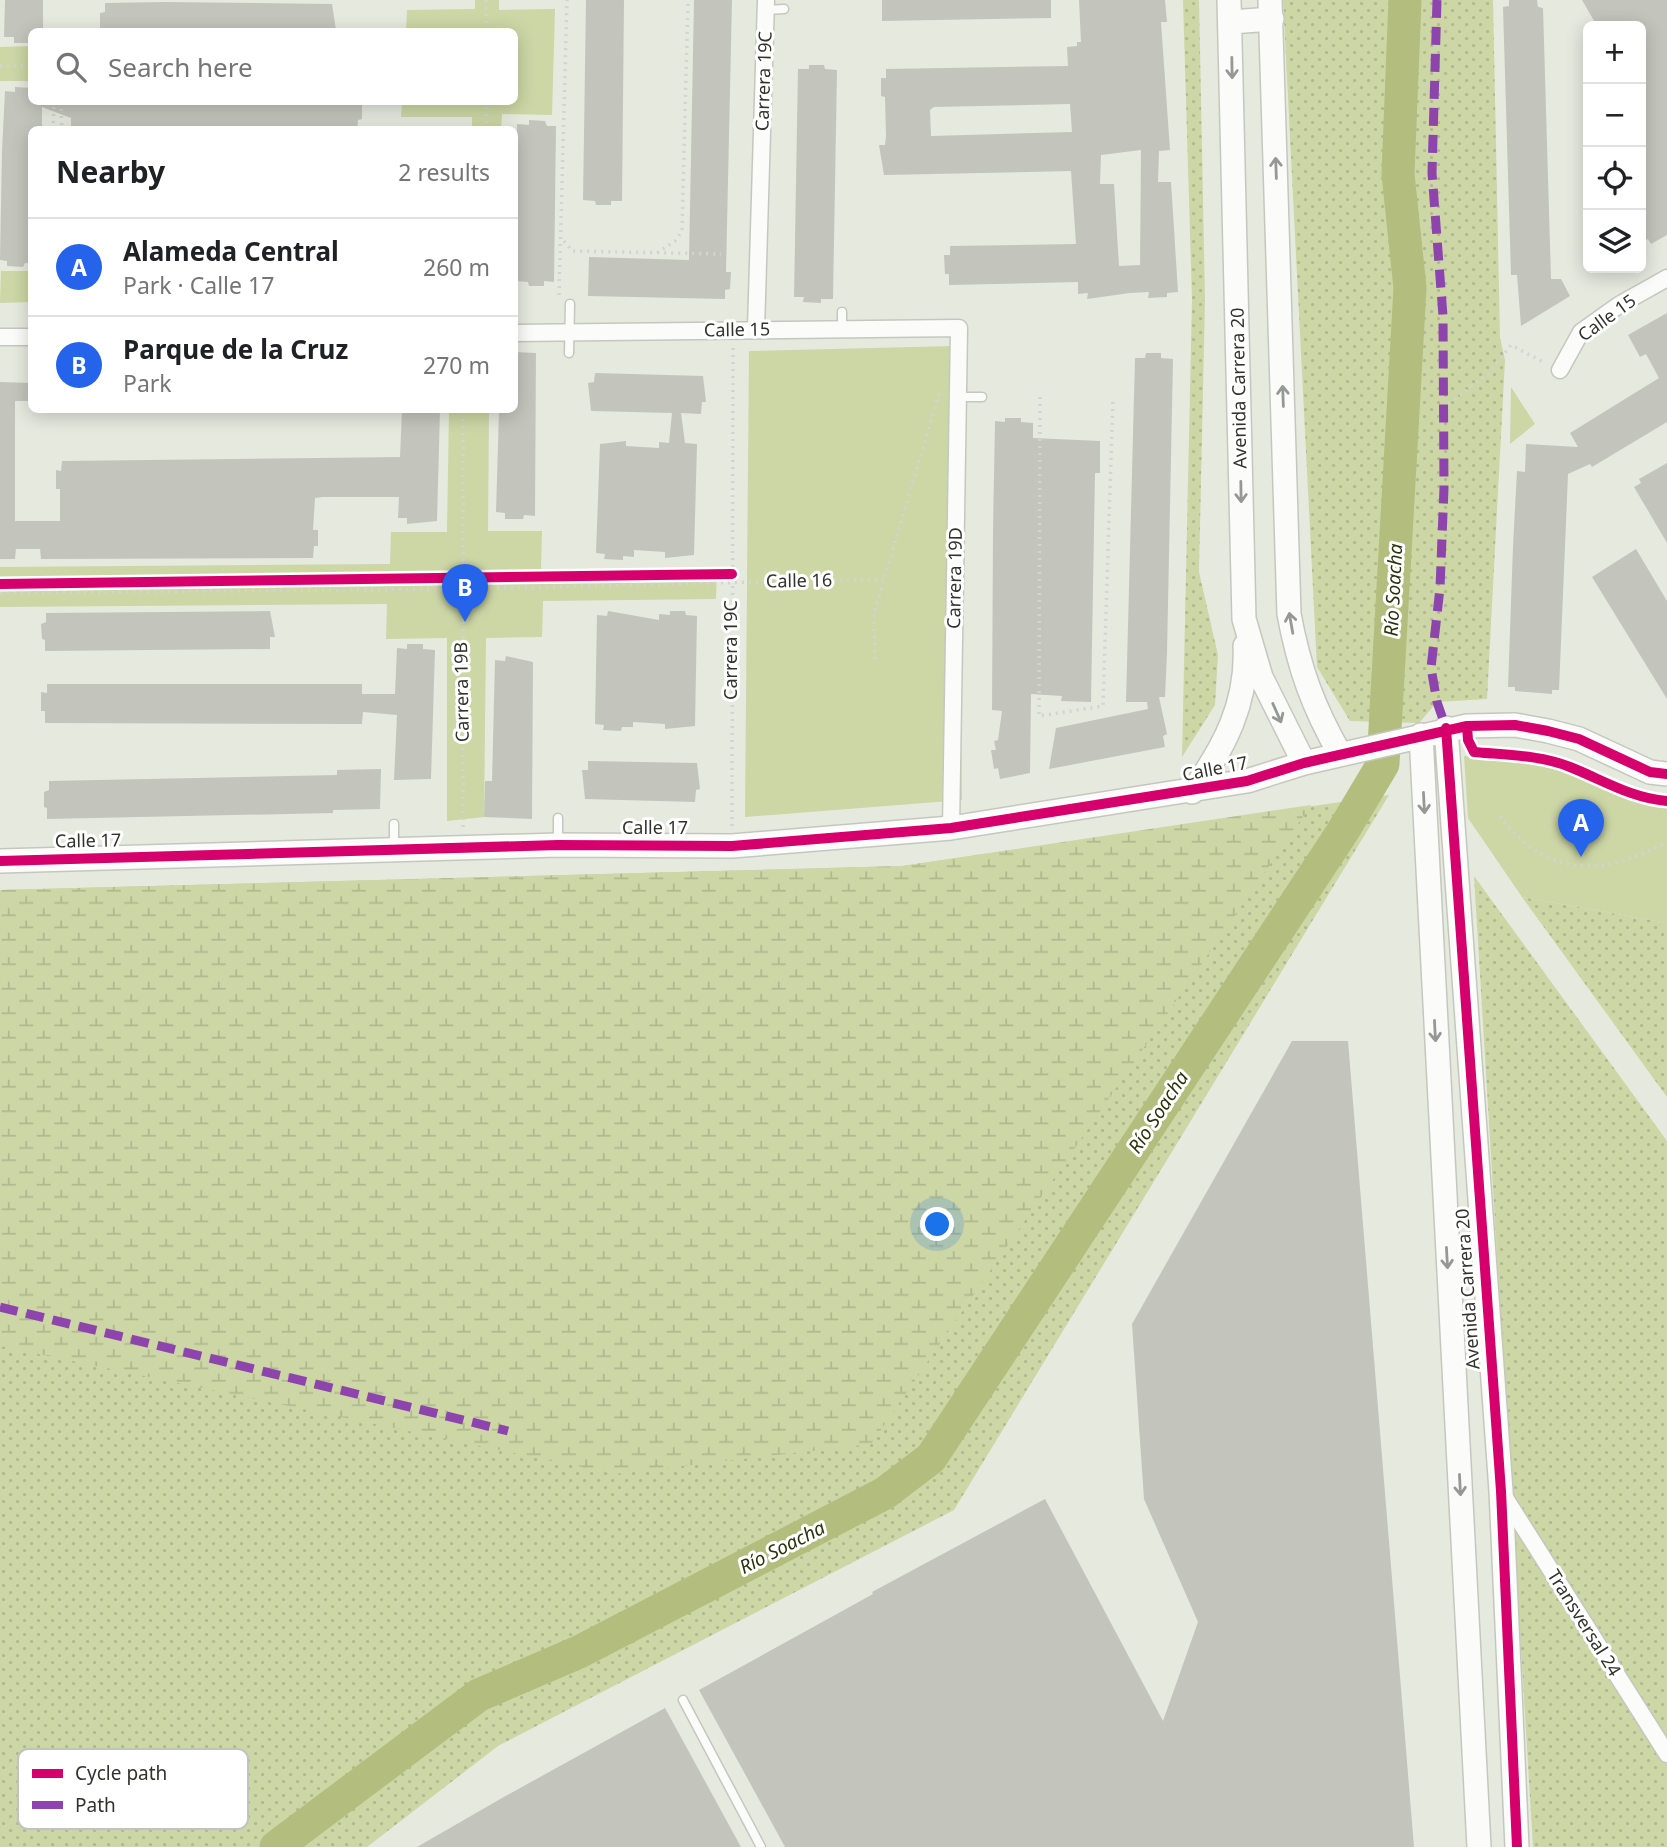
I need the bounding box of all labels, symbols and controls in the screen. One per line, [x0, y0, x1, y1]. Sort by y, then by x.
map controls [1583, 21, 1646, 273]
button: + [1583, 21, 1646, 84]
search box [28, 28, 518, 105]
street label: Carrera 19C [749, 31, 777, 131]
icon: search [52, 48, 90, 86]
text: Search here [108, 49, 253, 85]
one-way arrow [1225, 56, 1238, 79]
button: − [1583, 84, 1646, 147]
button: locate [1583, 147, 1646, 210]
text: Nearby [56, 151, 165, 192]
text: 2 results [398, 156, 490, 188]
one-way arrow [1270, 157, 1283, 180]
button: layers [1583, 210, 1646, 273]
text: Alameda Central [123, 233, 339, 269]
text: A [71, 251, 87, 283]
text: 260 m [423, 251, 490, 283]
text: Park · Calle 17 [123, 269, 274, 301]
street label: Calle 15 [1573, 288, 1640, 346]
street label: Avenida Carrera 20 [1225, 307, 1251, 469]
street label: Calle 15 [704, 316, 770, 342]
text: Parque de la Cruz [123, 331, 348, 367]
text: B [71, 349, 87, 381]
text: 270 m [423, 349, 490, 381]
text: Park [123, 367, 172, 399]
one-way arrow [1276, 384, 1289, 407]
one-way arrow [1234, 480, 1248, 503]
street label: Carrera 19D [941, 527, 967, 629]
water label: Río Soacha [1378, 543, 1408, 637]
pin: B [442, 564, 488, 622]
street label: Calle 16 [766, 567, 832, 593]
street label: Carrera 19C [718, 600, 742, 700]
one-way arrow [1284, 612, 1297, 635]
street label: Carrera 19B [448, 642, 474, 742]
one-way arrow [1271, 702, 1284, 723]
street label: Calle 17 [1180, 750, 1250, 786]
one-way arrow [1417, 792, 1430, 815]
pin: A [1558, 799, 1604, 857]
street label: Calle 17 [622, 815, 688, 839]
street label: Calle 17 [55, 827, 121, 853]
one-way arrow [1429, 1019, 1442, 1041]
water label: Río Soacha [1122, 1066, 1194, 1158]
your location [920, 1207, 954, 1241]
street label: Avenida Carrera 20 [1449, 1208, 1485, 1370]
one-way arrow [1441, 1246, 1454, 1269]
one-way arrow [1453, 1473, 1466, 1496]
water label: Río Soacha [735, 1514, 829, 1580]
street label: Transversal 24 [1543, 1565, 1627, 1680]
legend [18, 1749, 248, 1829]
text: Cycle path [75, 1760, 167, 1786]
text: Path [75, 1792, 116, 1818]

